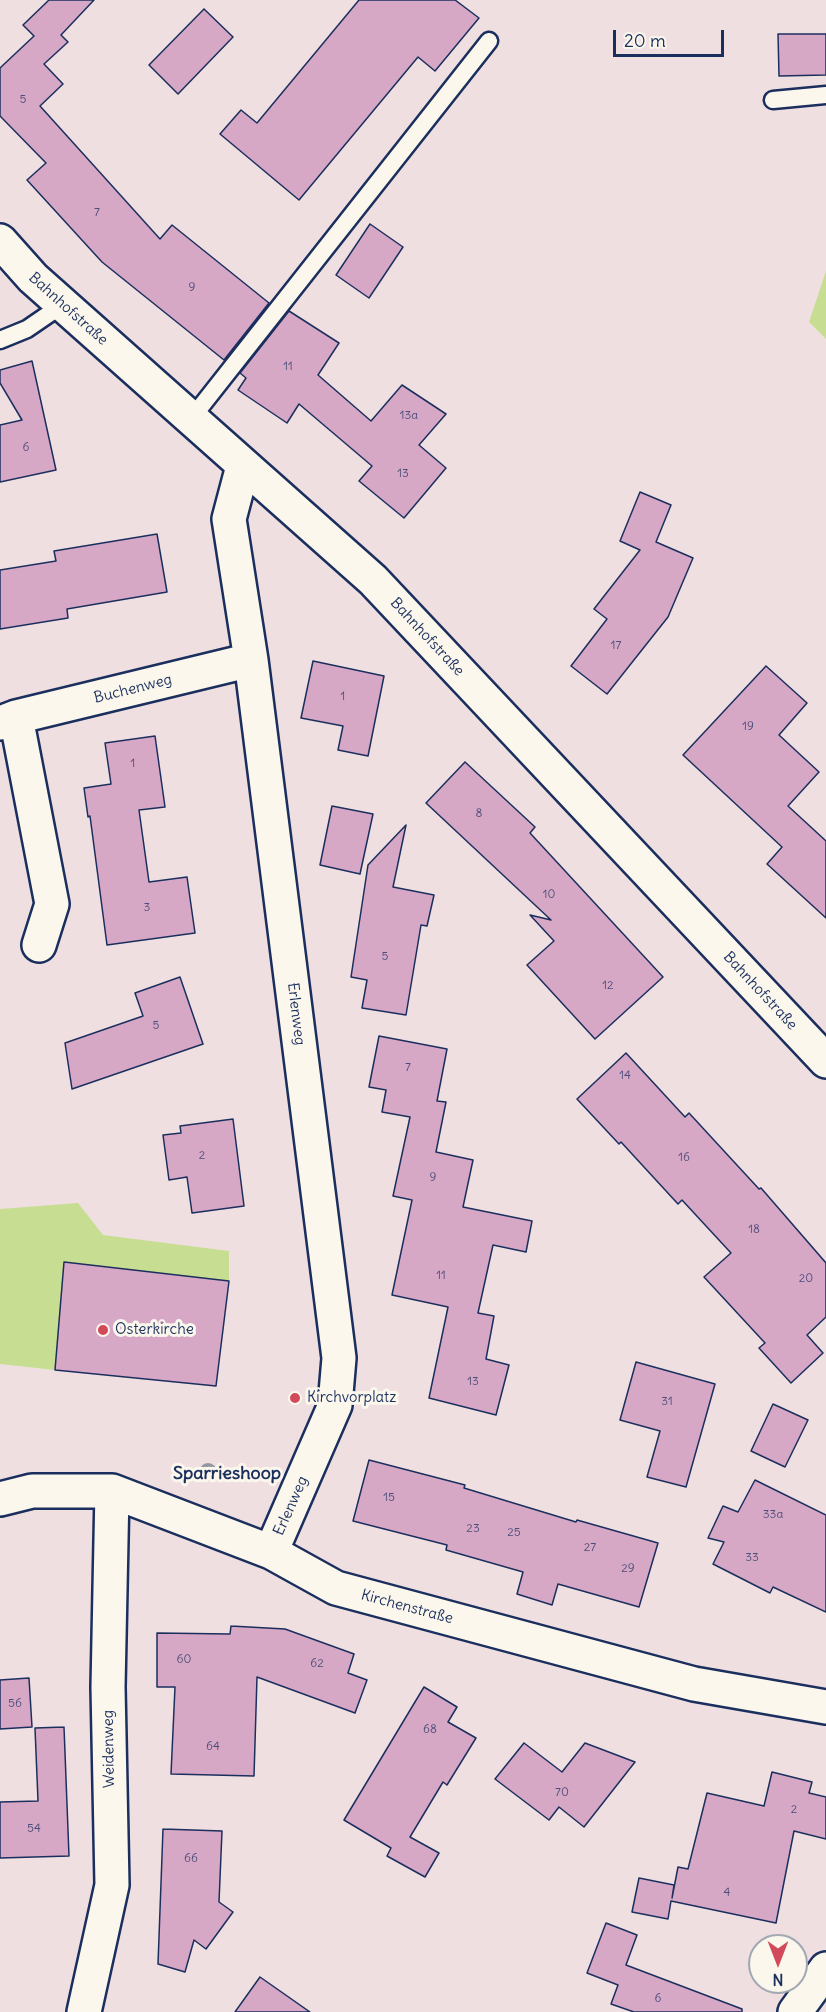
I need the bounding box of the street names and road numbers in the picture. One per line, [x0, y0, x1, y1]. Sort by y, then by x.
street label: Bahnhofstraße [25, 269, 111, 349]
street label: Bahnhofstraße [386, 594, 468, 680]
street label: Buchenweg [92, 671, 174, 707]
street label: Bahnhofstraße [719, 948, 801, 1034]
street label: Erlenweg [283, 982, 309, 1046]
street label: Erlenweg [270, 1474, 312, 1538]
street label: Kirchenstraße [359, 1586, 455, 1628]
street label: Weidenweg [99, 1710, 119, 1788]

